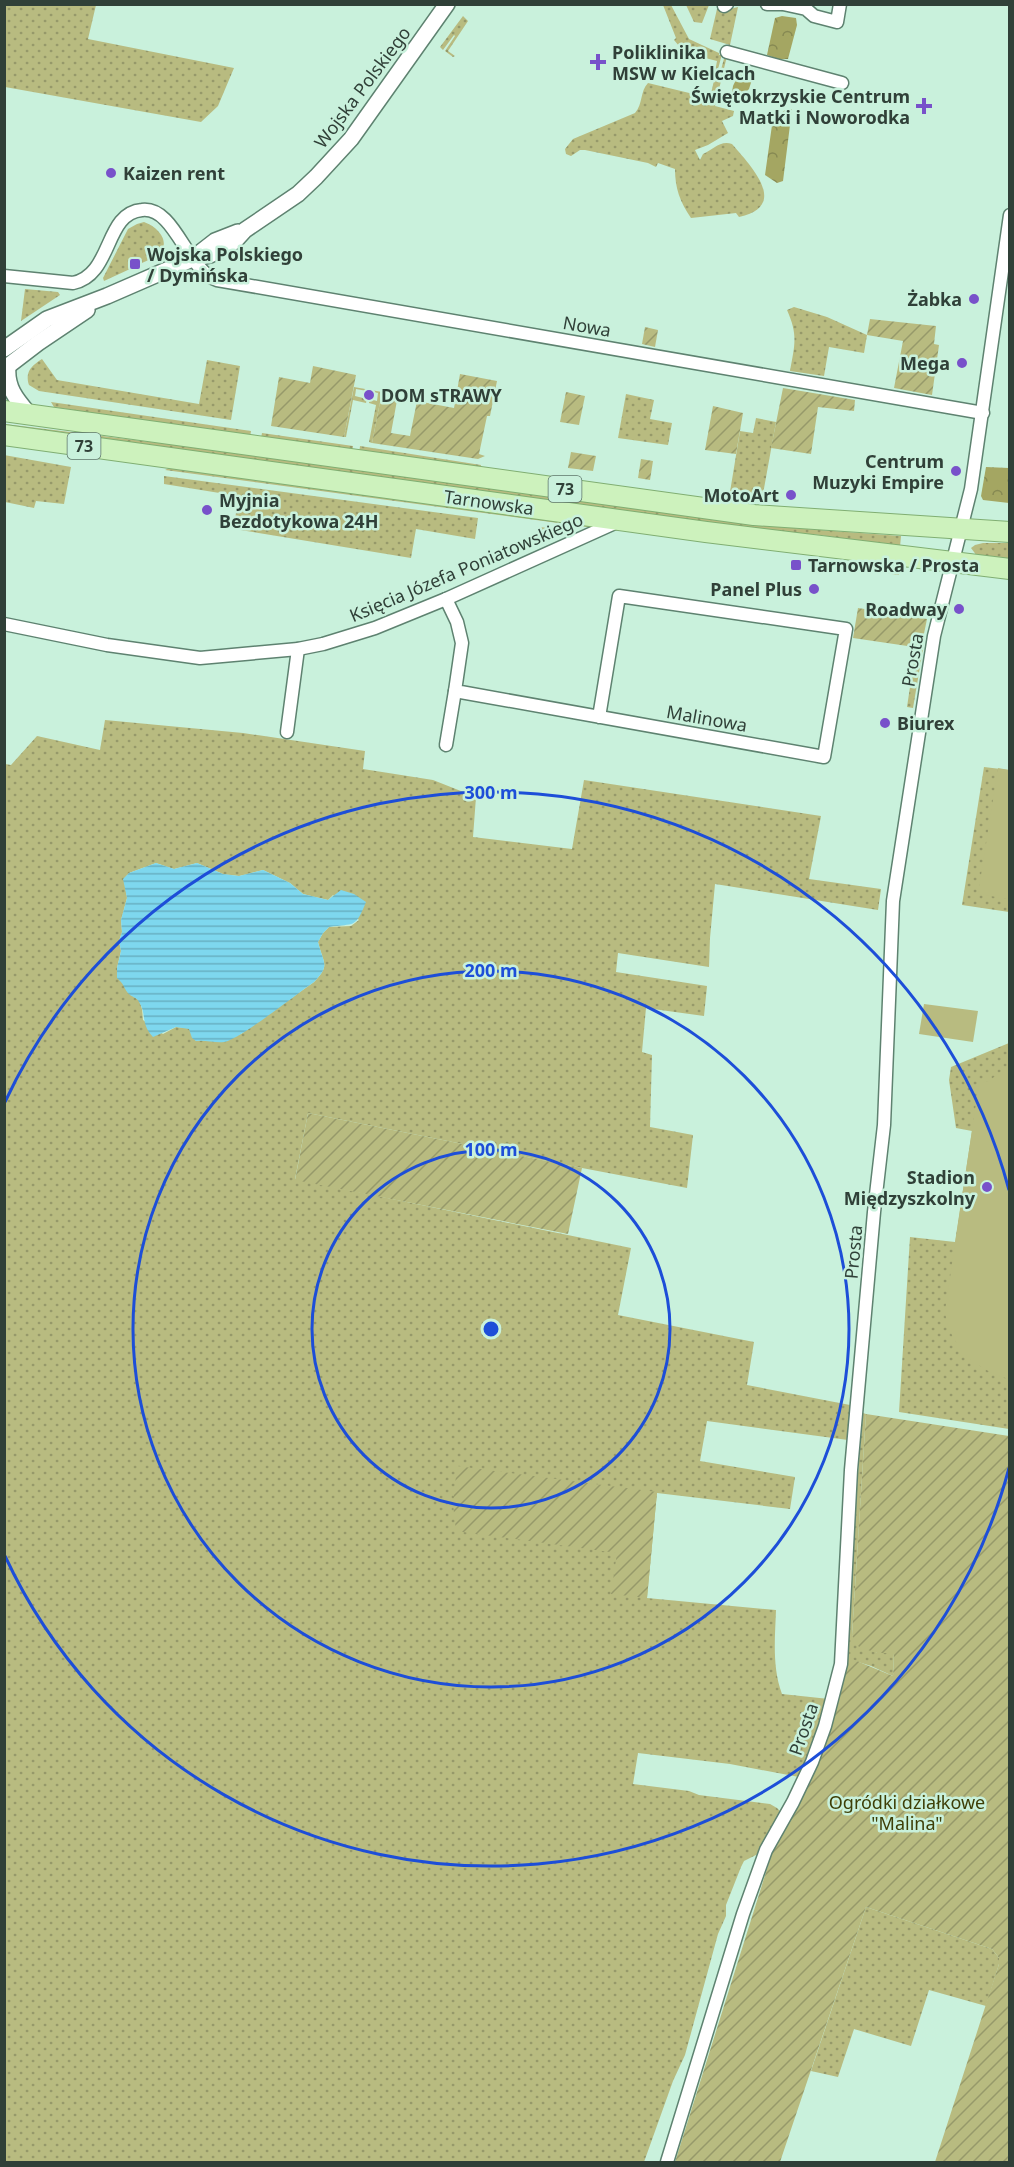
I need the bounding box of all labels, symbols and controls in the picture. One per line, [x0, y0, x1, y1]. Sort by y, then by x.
street label: Wojska Polskiego [308, 21, 416, 153]
place label: Poliklinika MSW w Kielcach [612, 40, 756, 85]
marker: Poliklinika MSW w Kielcach [589, 53, 607, 71]
place label: Świętokrzyskie Centrum Matki i Noworodka [691, 84, 910, 129]
marker: Świętokrzyskie Centrum Matki i Noworodka [915, 97, 933, 115]
place label: Kaizen rent [123, 161, 225, 185]
marker: Kaizen rent [104, 166, 118, 180]
place label: Wojska Polskiego / Dymińska [147, 242, 303, 287]
marker: Wojska Polskiego / Dymińska [128, 257, 142, 271]
place label: Żabka [907, 287, 962, 311]
marker: Żabka [967, 292, 981, 306]
street label: Nowa [561, 310, 613, 342]
place label: Mega [900, 351, 950, 375]
marker: Mega [955, 356, 969, 370]
place label: DOM sTRAWY [381, 383, 502, 407]
marker: DOM sTRAWY [362, 388, 376, 402]
road number: 73 [68, 433, 100, 459]
place label: Centrum Muzyki Empire [812, 449, 944, 494]
marker: Centrum Muzyki Empire [949, 464, 963, 478]
road number: 73 [548, 476, 582, 502]
place label: MotoArt [703, 483, 779, 507]
street label: Tarnowska [443, 484, 535, 520]
place label: Myjnia Bezdotykowa 24H [219, 488, 378, 533]
marker: MotoArt [784, 488, 798, 502]
marker: Myjnia Bezdotykowa 24H [200, 503, 214, 517]
street label: Księcia Józefa Poniatowskiego [345, 507, 587, 627]
place label: Tarnowska / Prosta [808, 553, 979, 577]
marker: Tarnowska / Prosta [789, 558, 803, 572]
place label: Panel Plus [710, 577, 802, 601]
marker: Panel Plus [807, 582, 821, 596]
place label: Roadway [865, 597, 948, 621]
marker: Roadway [952, 602, 966, 616]
street label: Prosta [895, 631, 929, 689]
street label: Malinowa [665, 699, 749, 737]
place label: Biurex [897, 711, 955, 735]
marker: Biurex [878, 716, 892, 730]
text: 300 m [464, 780, 518, 804]
text: 200 m [464, 958, 518, 982]
text: 100 m [464, 1137, 518, 1161]
place label: Stadion Międzyszkolny [844, 1165, 976, 1210]
marker: Stadion Międzyszkolny [980, 1180, 994, 1194]
street label: Prosta [839, 1224, 867, 1280]
centre of rings [481, 1319, 501, 1339]
street label: Prosta [783, 1700, 823, 1758]
park label: Ogródki działkowe "Malina" [829, 1790, 985, 1835]

